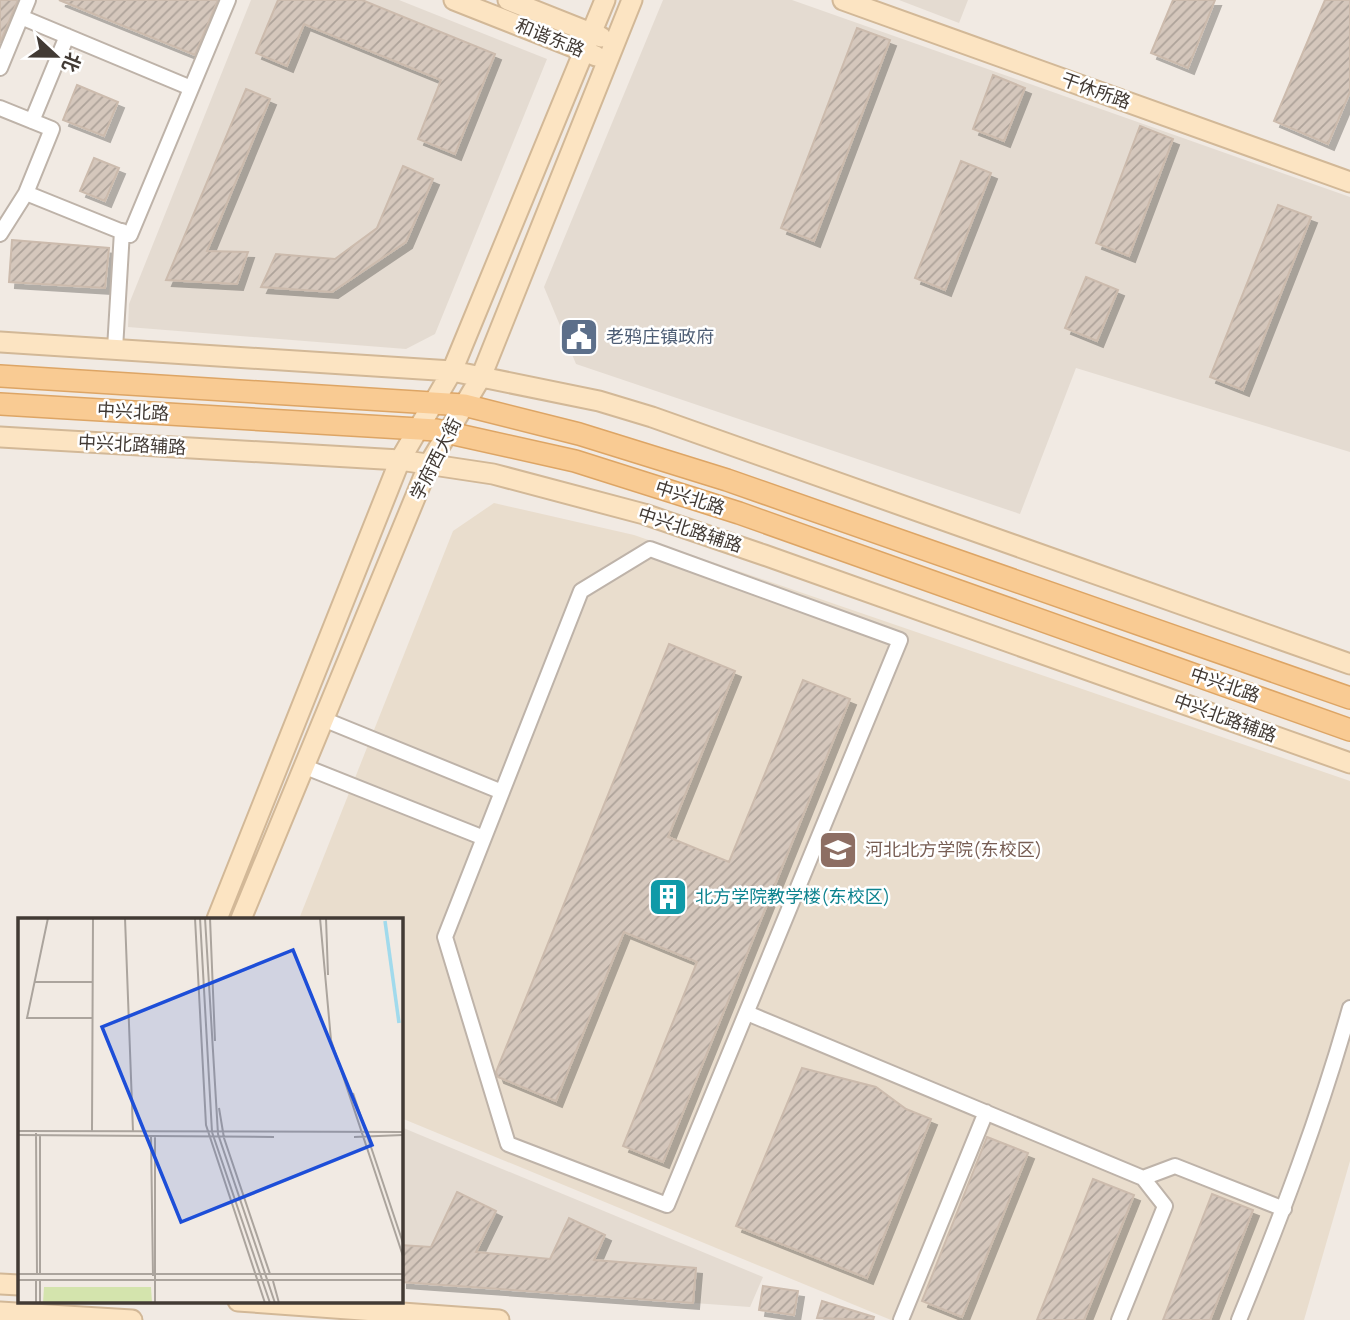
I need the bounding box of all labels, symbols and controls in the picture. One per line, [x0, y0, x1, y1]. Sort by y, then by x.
street label: 和谐东路 [513, 12, 588, 62]
north arrow [21, 21, 91, 91]
text: 北 [56, 49, 87, 76]
street label: 干休所路 [1058, 66, 1134, 114]
public building icon: 老鸦庄镇政府 [558, 316, 600, 358]
place label: 老鸦庄镇政府 [606, 324, 714, 348]
street label: 中兴北路 [96, 397, 170, 425]
street label: 学府西大街 [404, 413, 466, 504]
street label: 中兴北路辅路 [77, 429, 187, 459]
street label: 中兴北路 [652, 475, 728, 520]
street label: 中兴北路辅路 [635, 501, 745, 557]
street label: 中兴北路 [1187, 661, 1263, 707]
street label: 中兴北路辅路 [1170, 687, 1280, 747]
school or university icon: 河北北方学院(东校区) [817, 829, 859, 871]
place label: 河北北方学院(东校区) [865, 837, 1042, 861]
building icon: 北方学院教学楼(东校区) [647, 876, 689, 918]
place label: 北方学院教学楼(东校区) [695, 884, 890, 908]
inset map [18, 918, 402, 1302]

